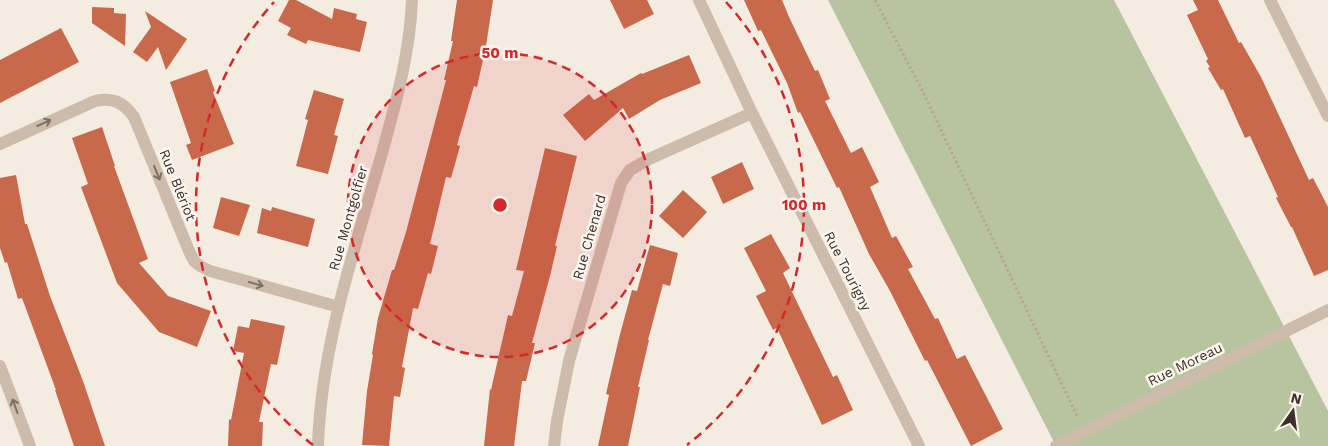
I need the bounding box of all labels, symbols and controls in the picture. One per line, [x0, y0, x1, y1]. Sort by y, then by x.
text: 50 m [482, 44, 518, 62]
one-way arrow [36, 118, 51, 128]
street label: Rue Blériot [156, 147, 200, 223]
street label: Rue Montgolfier [325, 163, 371, 272]
one-way arrow [153, 165, 162, 180]
street label: Rue Chenard [569, 193, 609, 281]
centre of rings [491, 196, 509, 214]
text: 100 m [782, 196, 826, 214]
street label: Rue Tourigny [821, 229, 875, 314]
one-way arrow [248, 279, 264, 289]
street label: Rue Moreau [1145, 339, 1225, 389]
north arrow [1268, 386, 1318, 436]
text: N [1289, 389, 1303, 407]
one-way arrow [10, 399, 19, 414]

